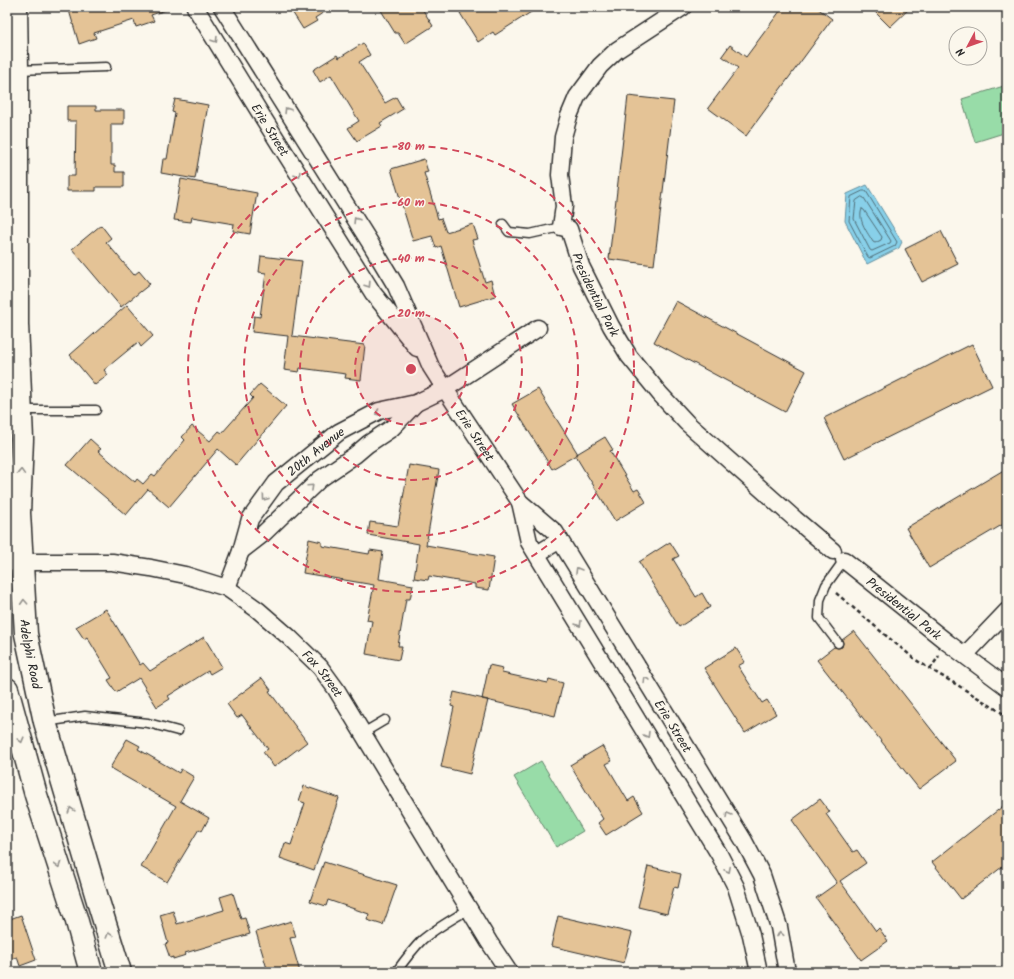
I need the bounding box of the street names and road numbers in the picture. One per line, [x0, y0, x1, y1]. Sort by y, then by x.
street label: Erie Street [245, 100, 294, 162]
street label: Presidential Park [565, 250, 625, 342]
street label: Erie Street [449, 405, 500, 467]
street label: 20th Avenue [283, 422, 349, 482]
street label: Presidential Park [861, 572, 946, 646]
street label: Adelphi Road [13, 619, 47, 692]
street label: Fox Street [296, 645, 348, 703]
street label: Erie Street [648, 696, 697, 758]

